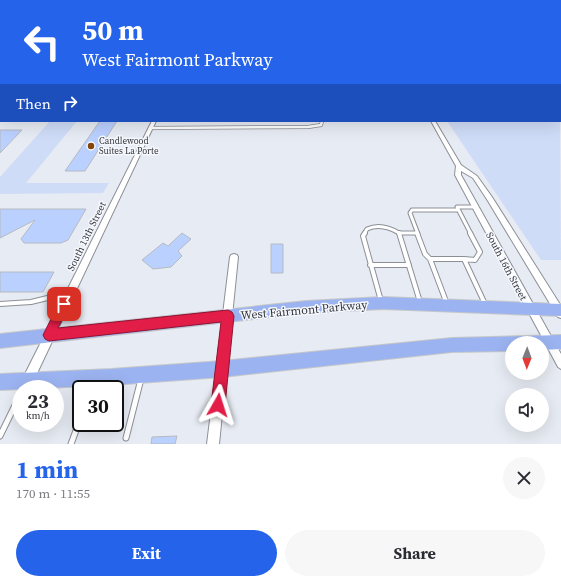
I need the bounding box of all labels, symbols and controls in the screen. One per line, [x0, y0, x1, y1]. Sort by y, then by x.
text: 50 m [82, 11, 144, 49]
icon: left [16, 16, 68, 68]
text: West Fairmont Parkway [82, 47, 272, 72]
icon: right [59, 92, 81, 114]
text: Then [16, 93, 51, 114]
place label: Candlewood Suites La Porte [99, 135, 159, 157]
marker: Candlewood Suites La Porte [86, 141, 96, 151]
street label: South 13th Street [64, 199, 109, 273]
street label: South 16th Street [483, 230, 530, 303]
pin [47, 287, 81, 321]
icon: arrive [53, 293, 75, 315]
street label: West Fairmont Parkway [240, 296, 369, 324]
north arrow [505, 336, 549, 380]
map controls [505, 336, 549, 432]
speed limit sign: 30 [72, 380, 124, 432]
position arrow [197, 384, 239, 426]
text: 23 [27, 387, 49, 415]
button: sound [505, 388, 549, 432]
text: km/h [26, 409, 50, 422]
text: 1 min [16, 453, 78, 486]
button: close [503, 457, 545, 499]
text: 170 m · 11:55 [16, 485, 90, 502]
button: Exit [16, 530, 277, 576]
button: Share [285, 530, 545, 576]

